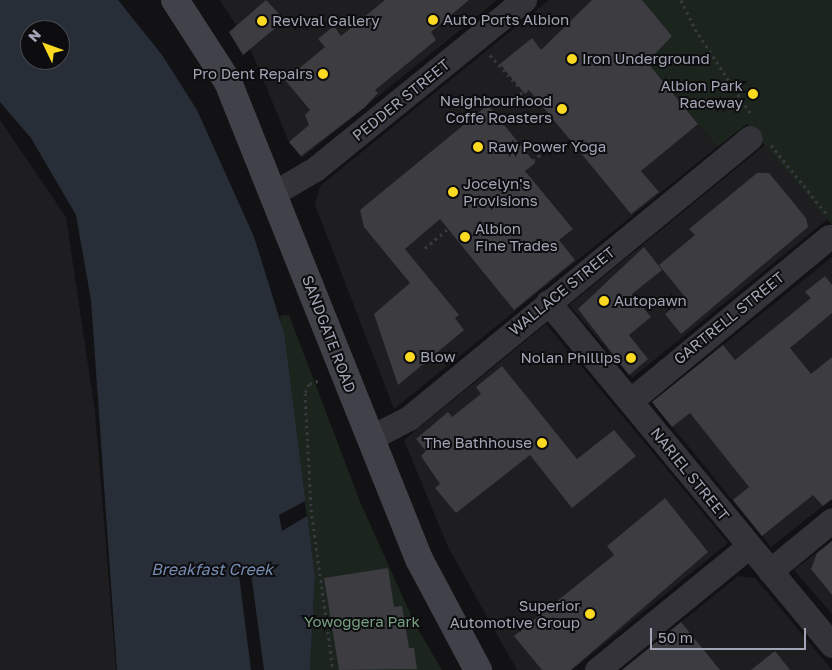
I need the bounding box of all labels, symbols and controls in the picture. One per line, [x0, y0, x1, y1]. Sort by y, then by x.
place label: Auto Ports Albion [443, 11, 569, 29]
place label: Revival Gallery [272, 12, 380, 30]
marker: Auto Ports Albion [427, 14, 439, 26]
marker: Revival Gallery [256, 15, 268, 27]
north arrow [20, 20, 70, 70]
text: N [24, 26, 44, 45]
place label: Iron Underground [582, 50, 710, 68]
marker: Iron Underground [566, 53, 578, 65]
street label: PEDDER STREET [349, 55, 453, 145]
place label: Pro Dent Repairs [192, 65, 313, 83]
marker: Pro Dent Repairs [317, 68, 329, 80]
place label: Albion Park Raceway [661, 76, 743, 111]
marker: Albion Park Raceway [747, 88, 759, 100]
place label: Neighbourhood Coffe Roasters [440, 91, 552, 126]
marker: Neighbourhood Coffe Roasters [556, 103, 568, 115]
place label: Raw Power Yoga [488, 138, 606, 156]
marker: Raw Power Yoga [472, 141, 484, 153]
place label: Jocelyn's Provisions [463, 174, 538, 209]
marker: Jocelyn's Provisions [447, 186, 459, 198]
place label: Albion Fine Trades [475, 219, 558, 254]
marker: Albion Fine Trades [459, 231, 471, 243]
street label: WALLACE STREET [506, 243, 618, 339]
street label: GARTRELL STREET [670, 268, 788, 368]
street label: SANDGATE ROAD [298, 273, 360, 395]
place label: Autopawn [614, 292, 687, 310]
marker: Autopawn [598, 295, 610, 307]
place label: Blow [420, 348, 456, 366]
place label: Nolan Phillips [520, 349, 621, 367]
marker: Blow [404, 351, 416, 363]
marker: Nolan Phillips [625, 352, 637, 364]
street label: NARIEL STREET [647, 424, 733, 524]
place label: The Bathhouse [423, 434, 532, 452]
marker: The Bathhouse [536, 437, 548, 449]
water label: Breakfast Creek [151, 559, 273, 579]
place label: Superior Automotive Group [450, 596, 580, 631]
marker: Superior Automotive Group [584, 608, 596, 620]
park label: Yowoggera Park [304, 613, 420, 631]
scale bar [652, 618, 808, 650]
text: 50 m [658, 628, 693, 646]

